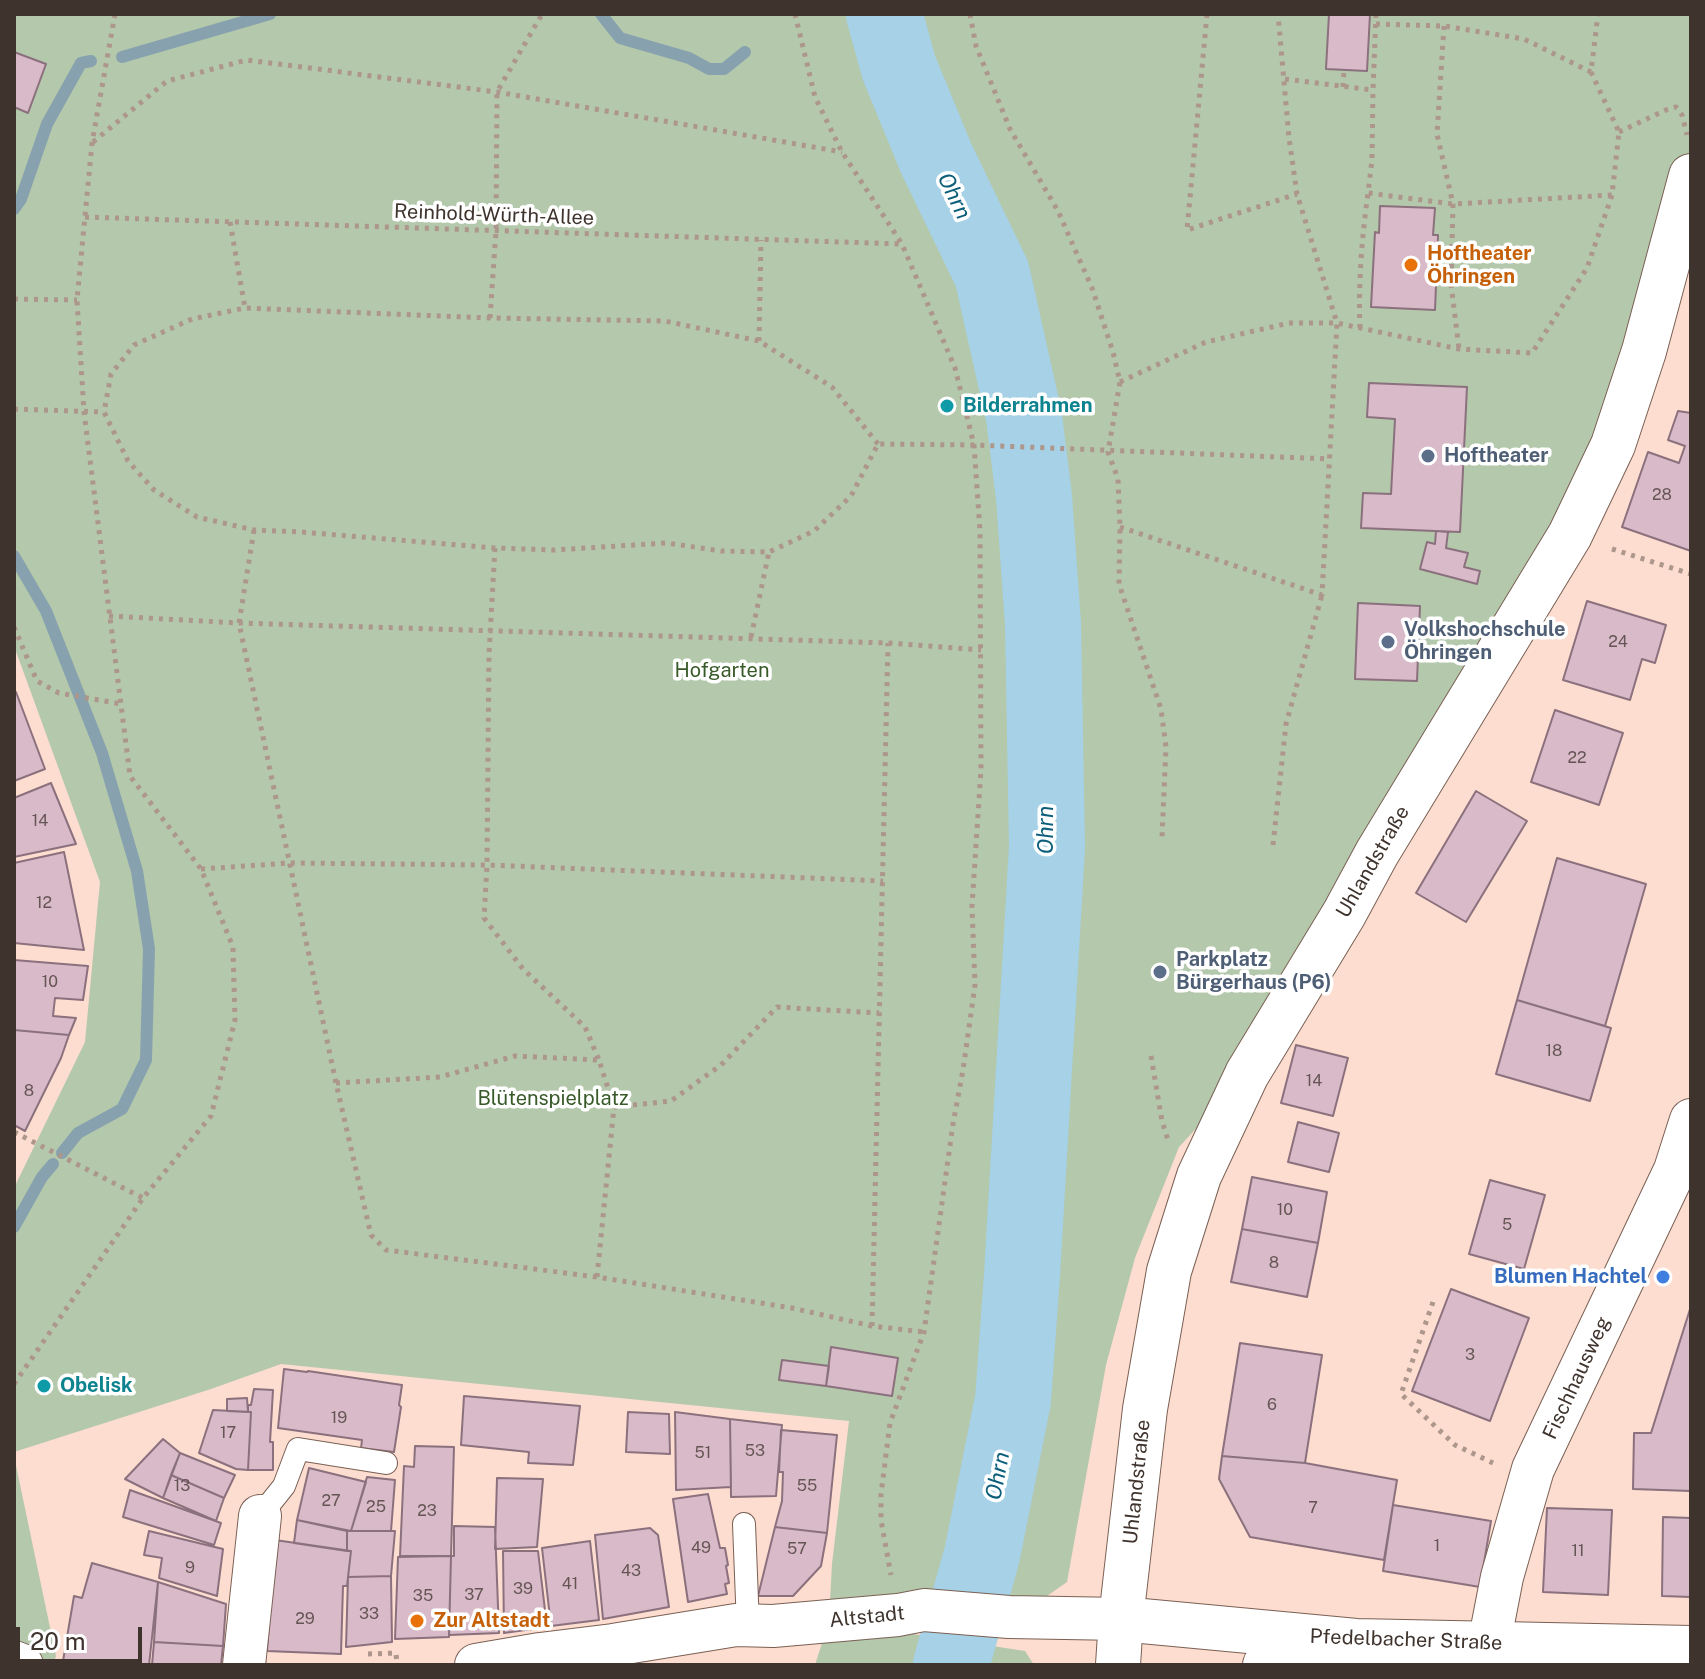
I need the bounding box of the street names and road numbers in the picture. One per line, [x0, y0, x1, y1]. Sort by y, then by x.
street label: Reinhold-Würth-Allee [393, 200, 595, 230]
street label: Uhlandstraße [1331, 802, 1415, 922]
street label: Fischhausweg [1538, 1313, 1616, 1443]
street label: Uhlandstraße [1119, 1418, 1155, 1546]
street label: Altstadt [828, 1601, 906, 1633]
street label: Pfedelbacher Straße [1309, 1625, 1503, 1655]

